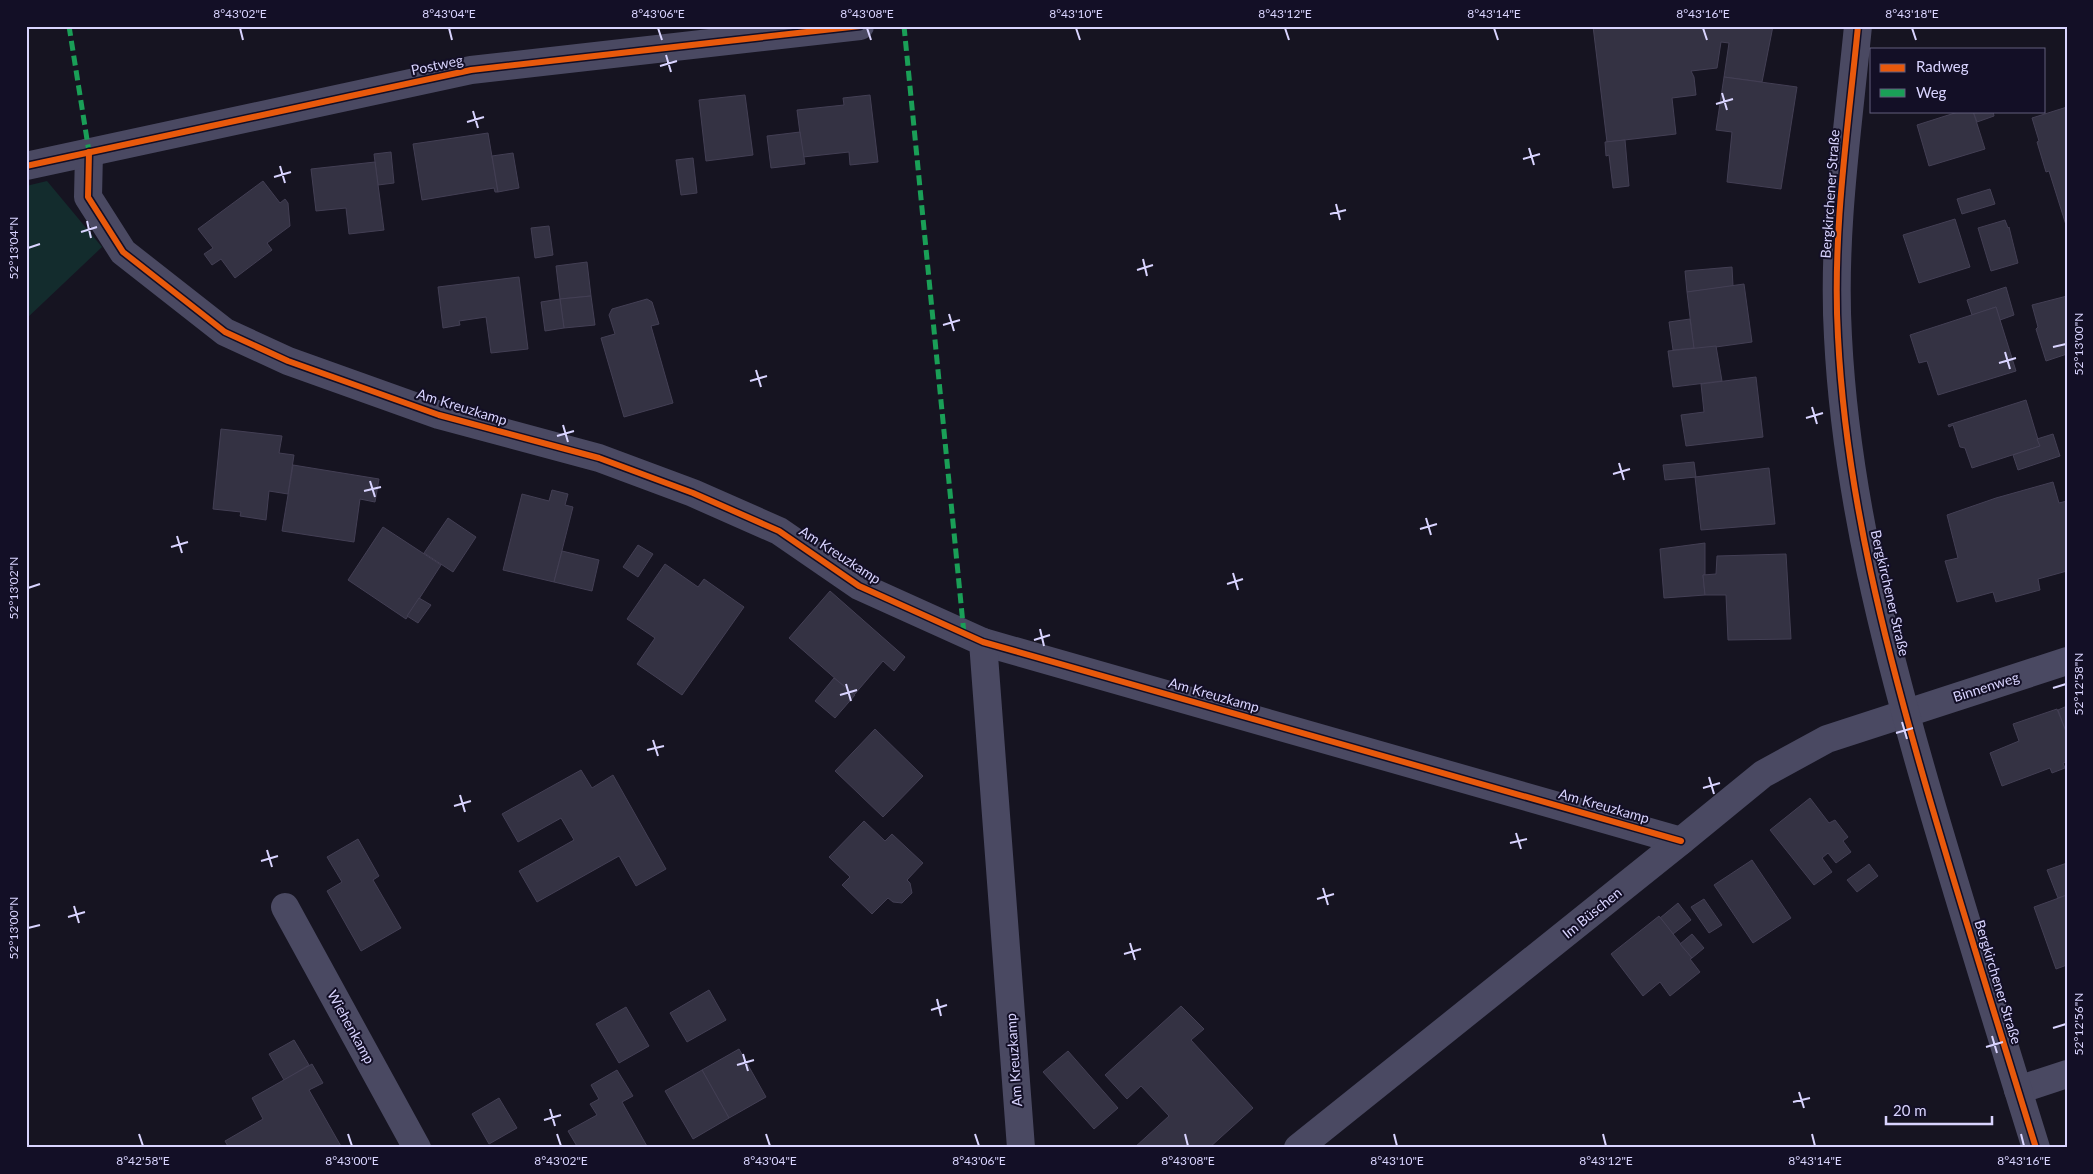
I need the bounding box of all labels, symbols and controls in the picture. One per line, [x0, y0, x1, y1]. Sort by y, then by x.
text: 8°43'02"E [213, 6, 267, 21]
text: 8°43'04"E [422, 6, 476, 21]
text: 8°43'06"E [631, 6, 685, 21]
text: 8°43'08"E [840, 6, 894, 21]
text: 8°43'10"E [1049, 6, 1103, 21]
text: 8°43'12"E [1258, 6, 1312, 21]
text: 8°43'14"E [1467, 6, 1521, 21]
text: 8°43'16"E [1676, 6, 1730, 21]
text: 8°43'18"E [1885, 6, 1939, 21]
legend [1870, 48, 2046, 112]
street label: Postweg [409, 51, 464, 78]
text: Radweg [1916, 57, 1969, 75]
text: Weg [1916, 83, 1947, 101]
street label: Bergkirchener Straße [1817, 129, 1842, 259]
text: 52°13'04"N [6, 217, 21, 279]
text: 52°13'00"N [2071, 313, 2086, 375]
street label: Am Kreuzkamp [415, 385, 510, 428]
street label: Am Kreuzkamp [796, 522, 884, 587]
street label: Bergkirchener Straße [1868, 528, 1913, 658]
text: 52°13'02"N [6, 557, 21, 619]
text: 52°12'58"N [2071, 653, 2086, 715]
street label: Binnenweg [1951, 668, 2021, 705]
street label: Am Kreuzkamp [1167, 673, 1262, 716]
street label: Am Kreuzkamp [1557, 784, 1652, 827]
street label: Im Büschen [1559, 884, 1625, 942]
text: 52°13'00"N [6, 897, 21, 959]
street label: Bergkirchener Straße [1971, 918, 2025, 1046]
street label: Wiehenkamp [324, 987, 379, 1067]
text: 52°12'56"N [2071, 993, 2086, 1055]
street label: Am Kreuzkamp [1002, 1013, 1025, 1107]
scale bar [1886, 1094, 1992, 1126]
text: 20 m [1893, 1101, 1927, 1119]
text: 8°42'58"E [116, 1153, 170, 1168]
text: 8°43'00"E [325, 1153, 379, 1168]
text: 8°43'02"E [534, 1153, 588, 1168]
text: 8°43'04"E [743, 1153, 797, 1168]
text: 8°43'06"E [952, 1153, 1006, 1168]
text: 8°43'08"E [1161, 1153, 1215, 1168]
text: 8°43'10"E [1370, 1153, 1424, 1168]
text: 8°43'12"E [1579, 1153, 1633, 1168]
text: 8°43'14"E [1788, 1153, 1842, 1168]
text: 8°43'16"E [1997, 1153, 2051, 1168]

